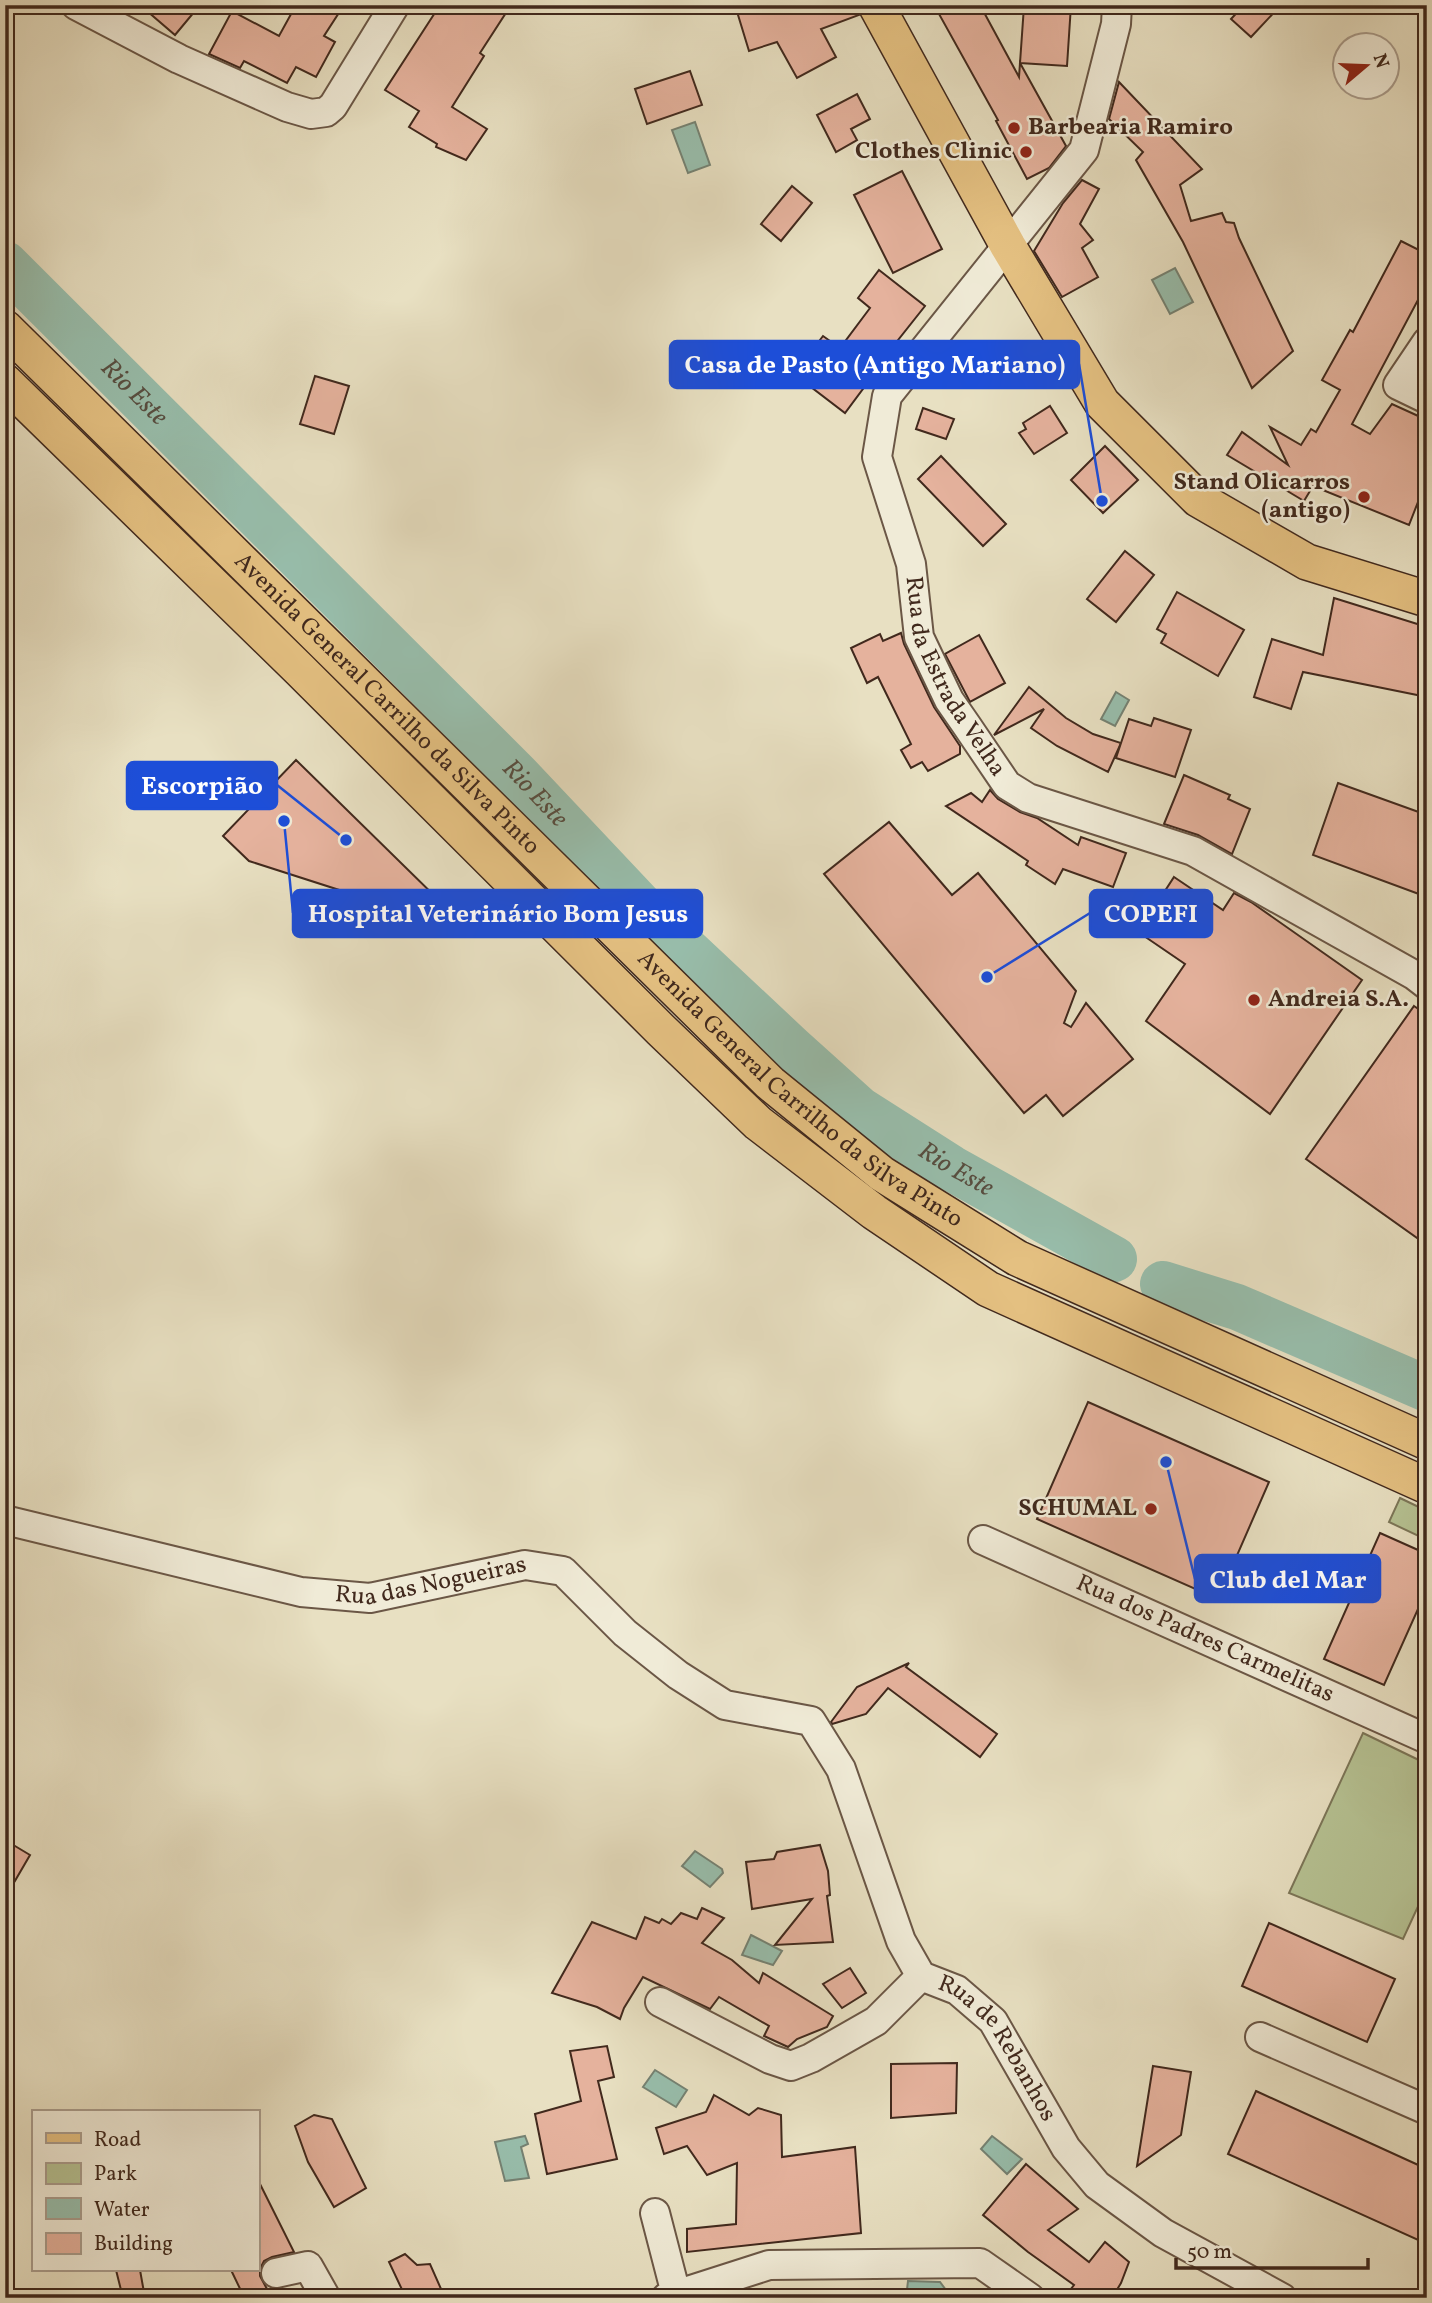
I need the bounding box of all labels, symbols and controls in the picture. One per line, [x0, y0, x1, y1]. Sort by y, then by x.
north arrow [1330, 32, 1400, 102]
text: N [1366, 50, 1395, 72]
place label: Barbearia Ramiro [1028, 111, 1233, 145]
marker: Barbearia Ramiro [1006, 120, 1022, 136]
place label: Clothes Clinic [855, 135, 1012, 169]
marker: Clothes Clinic [1018, 144, 1034, 160]
callout: Casa de Pasto (Antigo Mariano) [670, 341, 1079, 388]
text: Casa de Pasto (Antigo Mariano) [685, 348, 1065, 384]
water label: Rio Este [92, 351, 176, 435]
place label: Stand Olicarros (antigo) [1174, 466, 1350, 528]
marker: Stand Olicarros (antigo) [1356, 489, 1372, 505]
street label: Avenida General Carrilho da Silva Pinto [226, 546, 547, 863]
street label: Rua da Estrada Velha [895, 574, 1014, 784]
water label: Rio Este [493, 751, 576, 836]
callout: Escorpião [127, 762, 277, 809]
text: Escorpião [141, 769, 263, 805]
callout: Hospital Veterinário Bom Jesus [293, 890, 702, 937]
callout: COPEFI [1090, 890, 1212, 937]
text: Hospital Veterinário Bom Jesus [308, 897, 688, 933]
text: COPEFI [1104, 897, 1198, 933]
street label: Avenida General Carrilho da Silva Pinto [629, 943, 969, 1237]
place label: Andreia S.A. [1268, 983, 1409, 1017]
marker: Andreia S.A. [1246, 992, 1262, 1008]
water label: Rio Este [911, 1133, 1000, 1206]
place label: SCHUMAL [1018, 1492, 1138, 1526]
marker: SCHUMAL [1143, 1501, 1159, 1517]
street label: Rua das Nogueiras [333, 1548, 529, 1616]
callout: Club del Mar [1195, 1555, 1380, 1602]
text: Club del Mar [1209, 1563, 1367, 1599]
street label: Rua dos Padres Carmelitas [1070, 1567, 1339, 1712]
street label: Rua de Rebanhos [933, 1967, 1064, 2128]
legend [32, 2110, 259, 2272]
text: Road [94, 2126, 141, 2155]
text: Park [94, 2160, 137, 2189]
text: Water [94, 2196, 150, 2225]
scale bar [1176, 2226, 1369, 2270]
text: Building [94, 2230, 173, 2259]
text: 50 m [1187, 2238, 1232, 2267]

